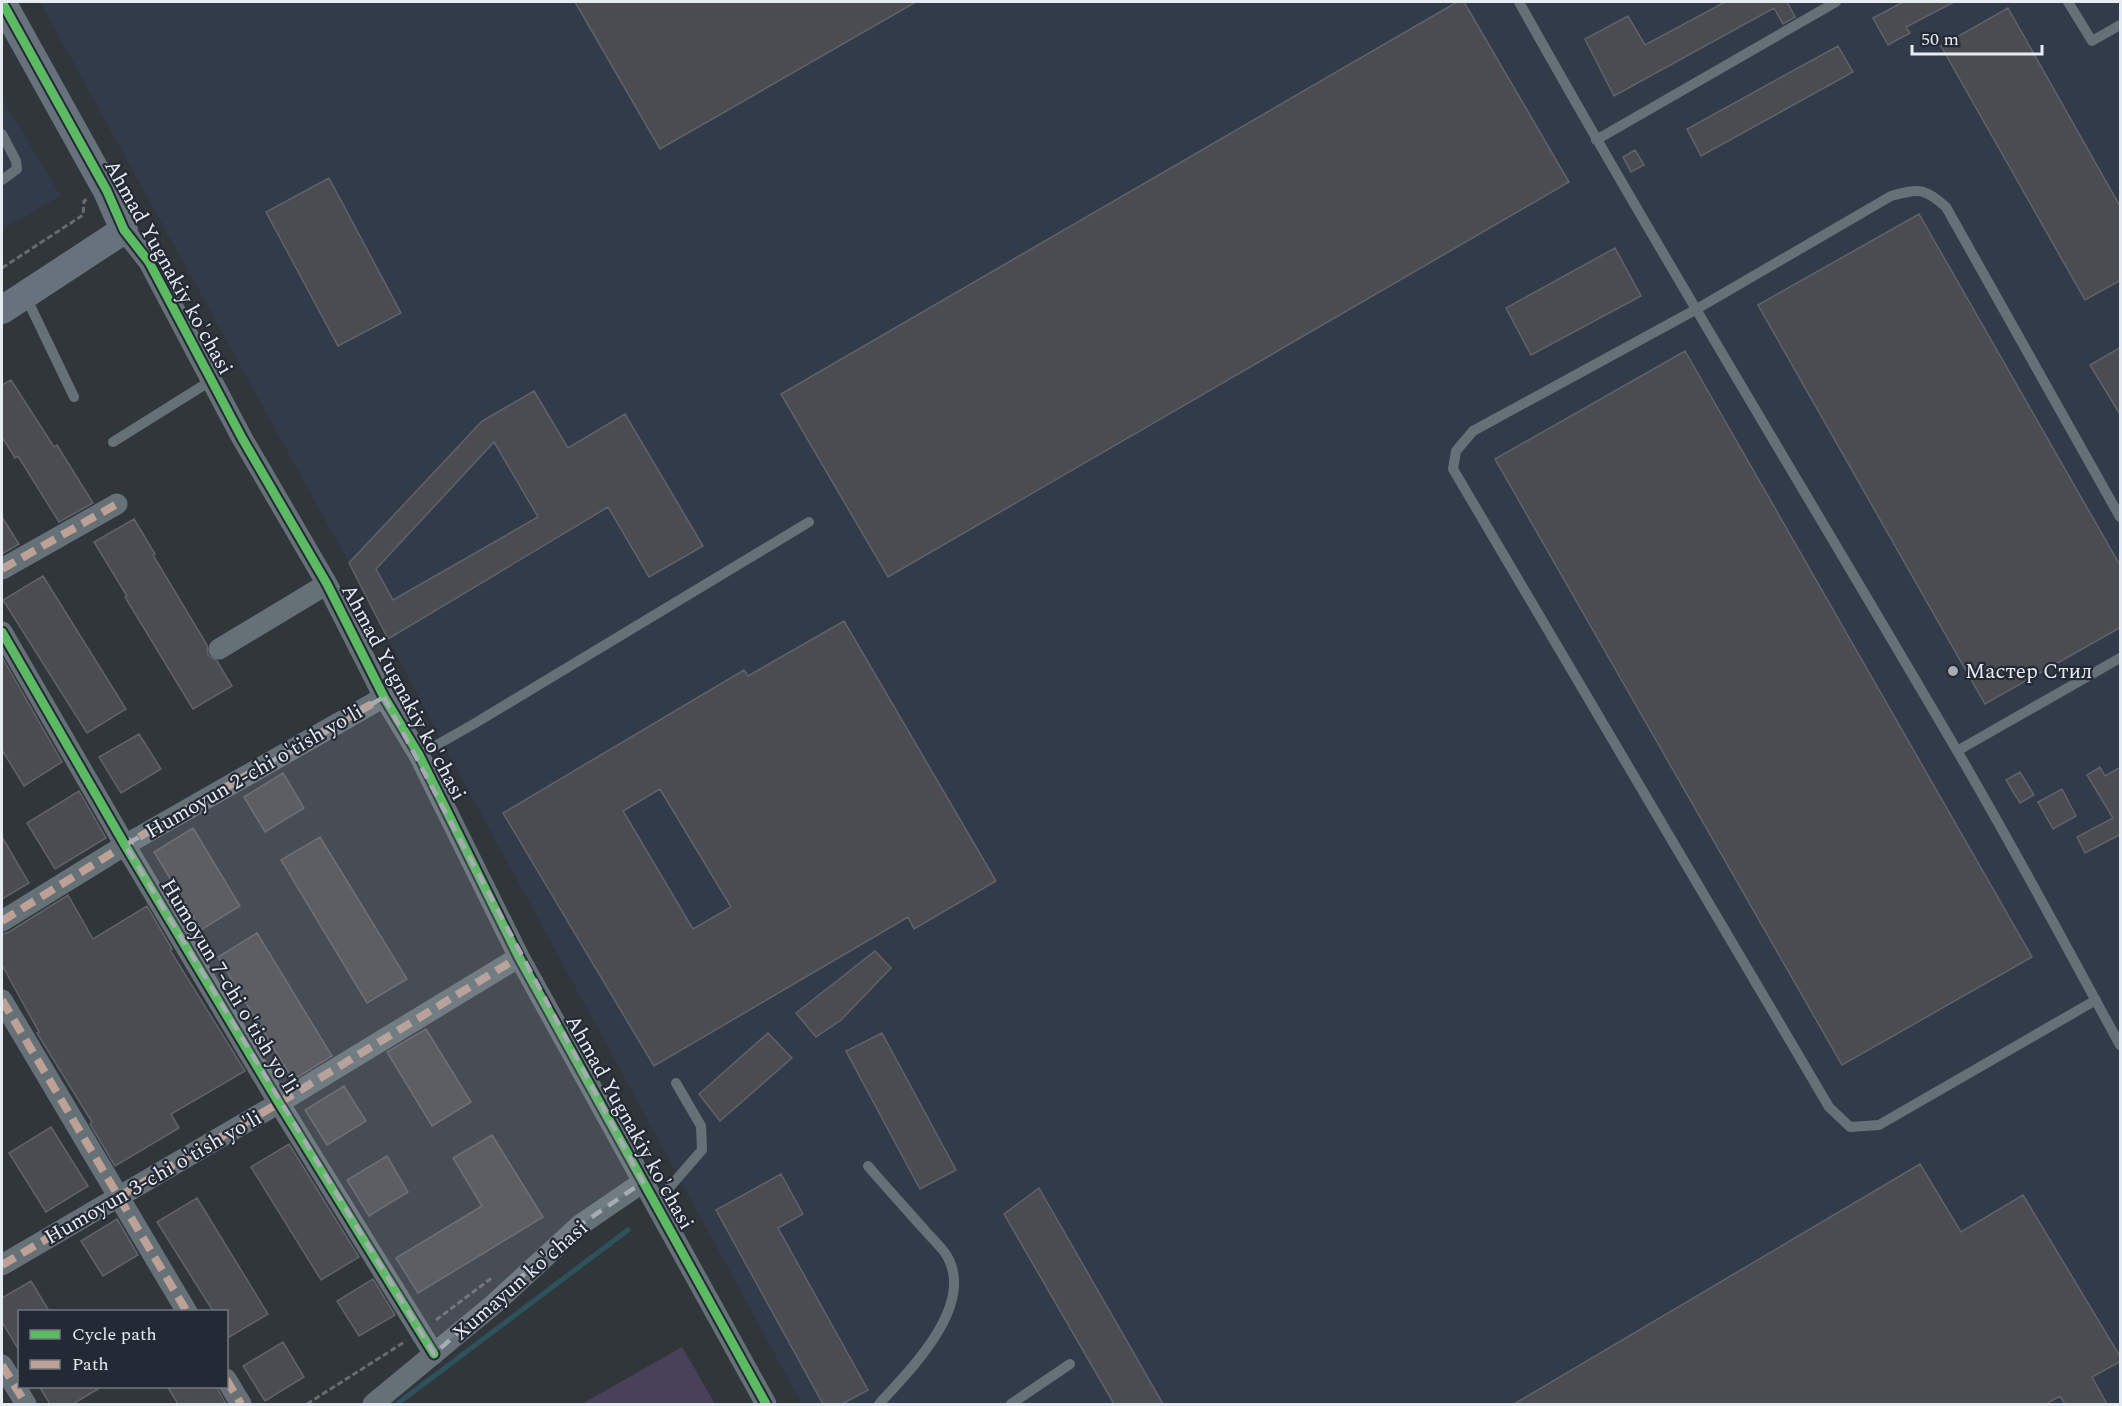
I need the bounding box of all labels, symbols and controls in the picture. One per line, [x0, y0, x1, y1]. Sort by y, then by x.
scale bar [1912, 18, 2042, 56]
text: 50 m [1921, 26, 1959, 53]
street label: Ahmad Yugnakiy ko'chasi [96, 154, 241, 381]
street label: Ahmad Yugnakiy ko'chasi [332, 578, 474, 807]
place label: Мастер Стил [1965, 656, 2092, 688]
marker: Мастер Стил [1946, 664, 1960, 678]
street label: Humoyun 2-chi o'tish yo'li [140, 696, 369, 847]
street label: Humoyun 7-chi o'tish yo'li [152, 873, 306, 1100]
street label: Ahmad Yugnakiy ko'chasi [557, 1009, 702, 1236]
street label: Humoyun 3-chi o'tish yo'li [39, 1102, 268, 1253]
street label: Xumayun ko'chasi [446, 1213, 595, 1349]
legend [18, 1310, 228, 1388]
text: Cycle path [72, 1321, 157, 1348]
text: Path [72, 1351, 109, 1378]

